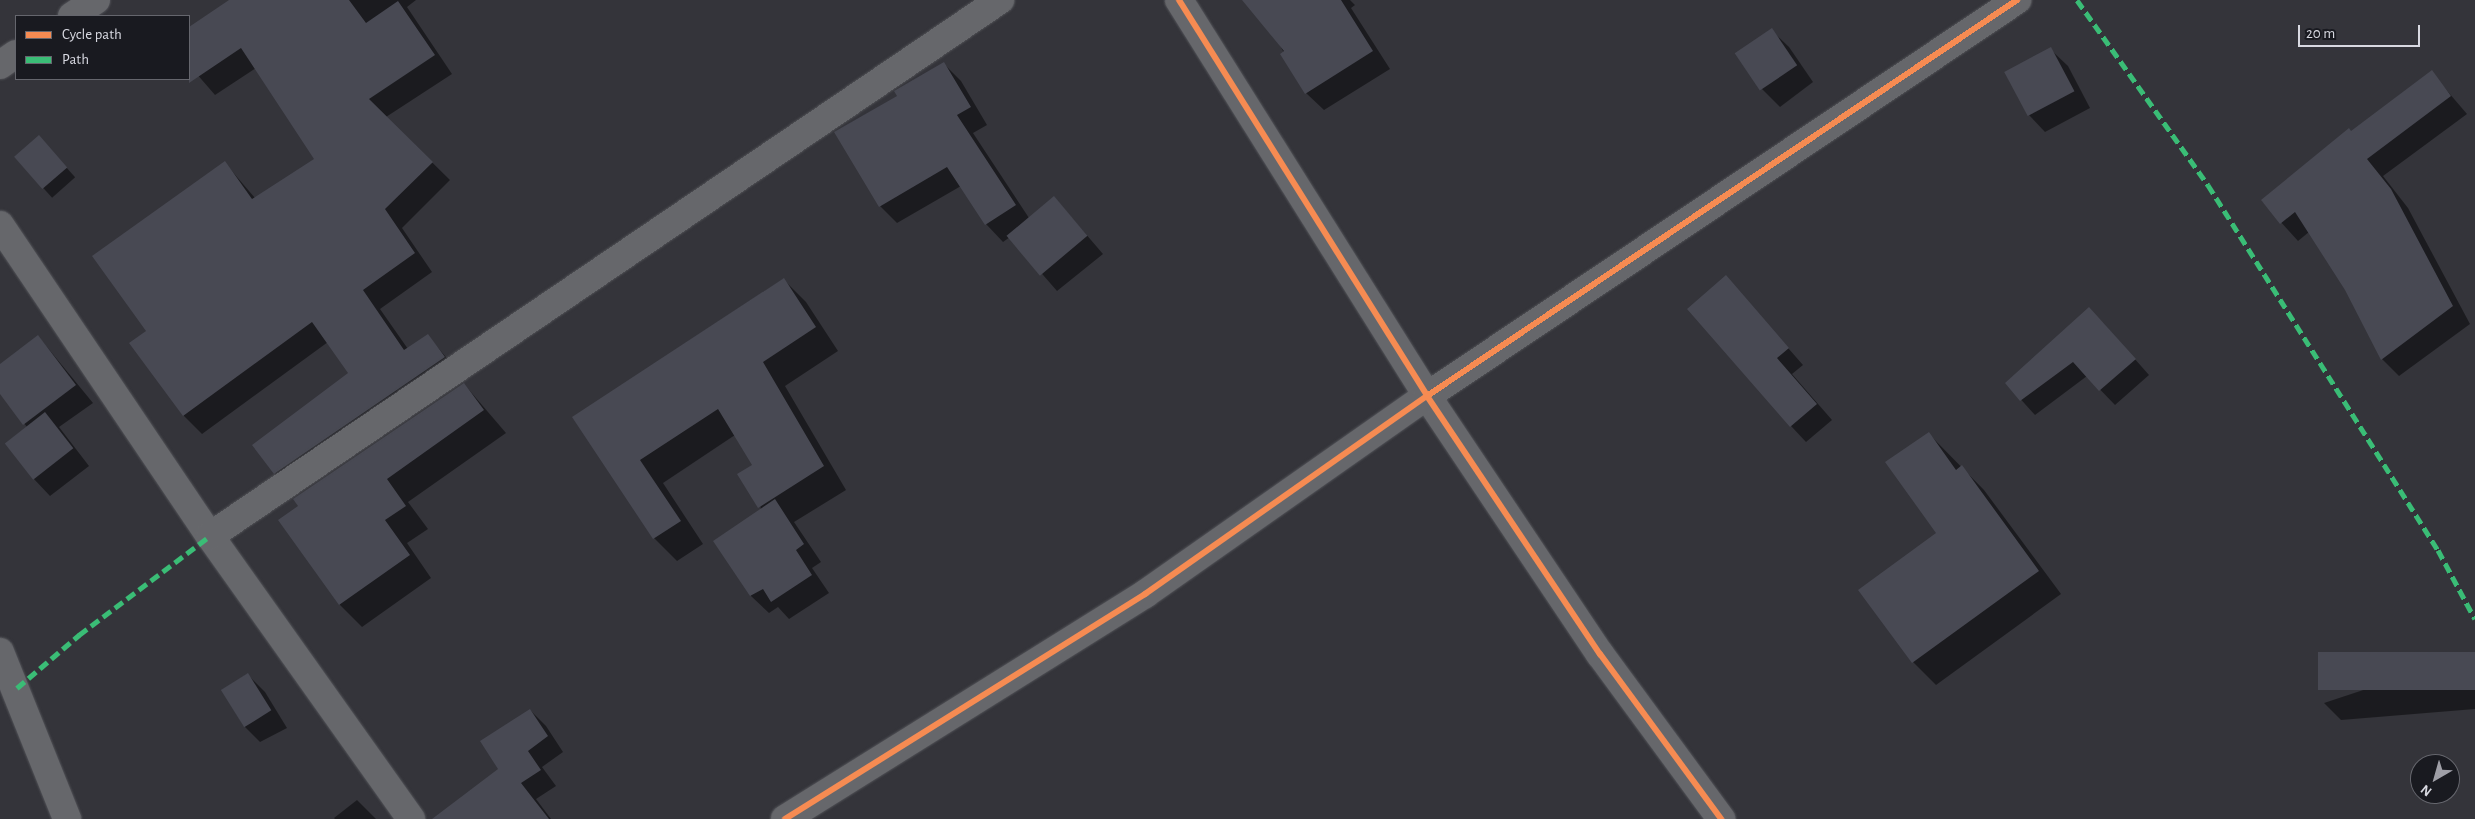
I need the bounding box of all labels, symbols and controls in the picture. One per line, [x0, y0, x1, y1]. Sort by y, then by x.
legend [15, 15, 190, 80]
scale bar [2300, 15, 2422, 47]
text: 20 m [2306, 26, 2335, 41]
text: Cycle path [62, 27, 122, 42]
text: Path [62, 52, 89, 67]
north arrow [2410, 754, 2460, 804]
text: N [2418, 782, 2435, 799]

